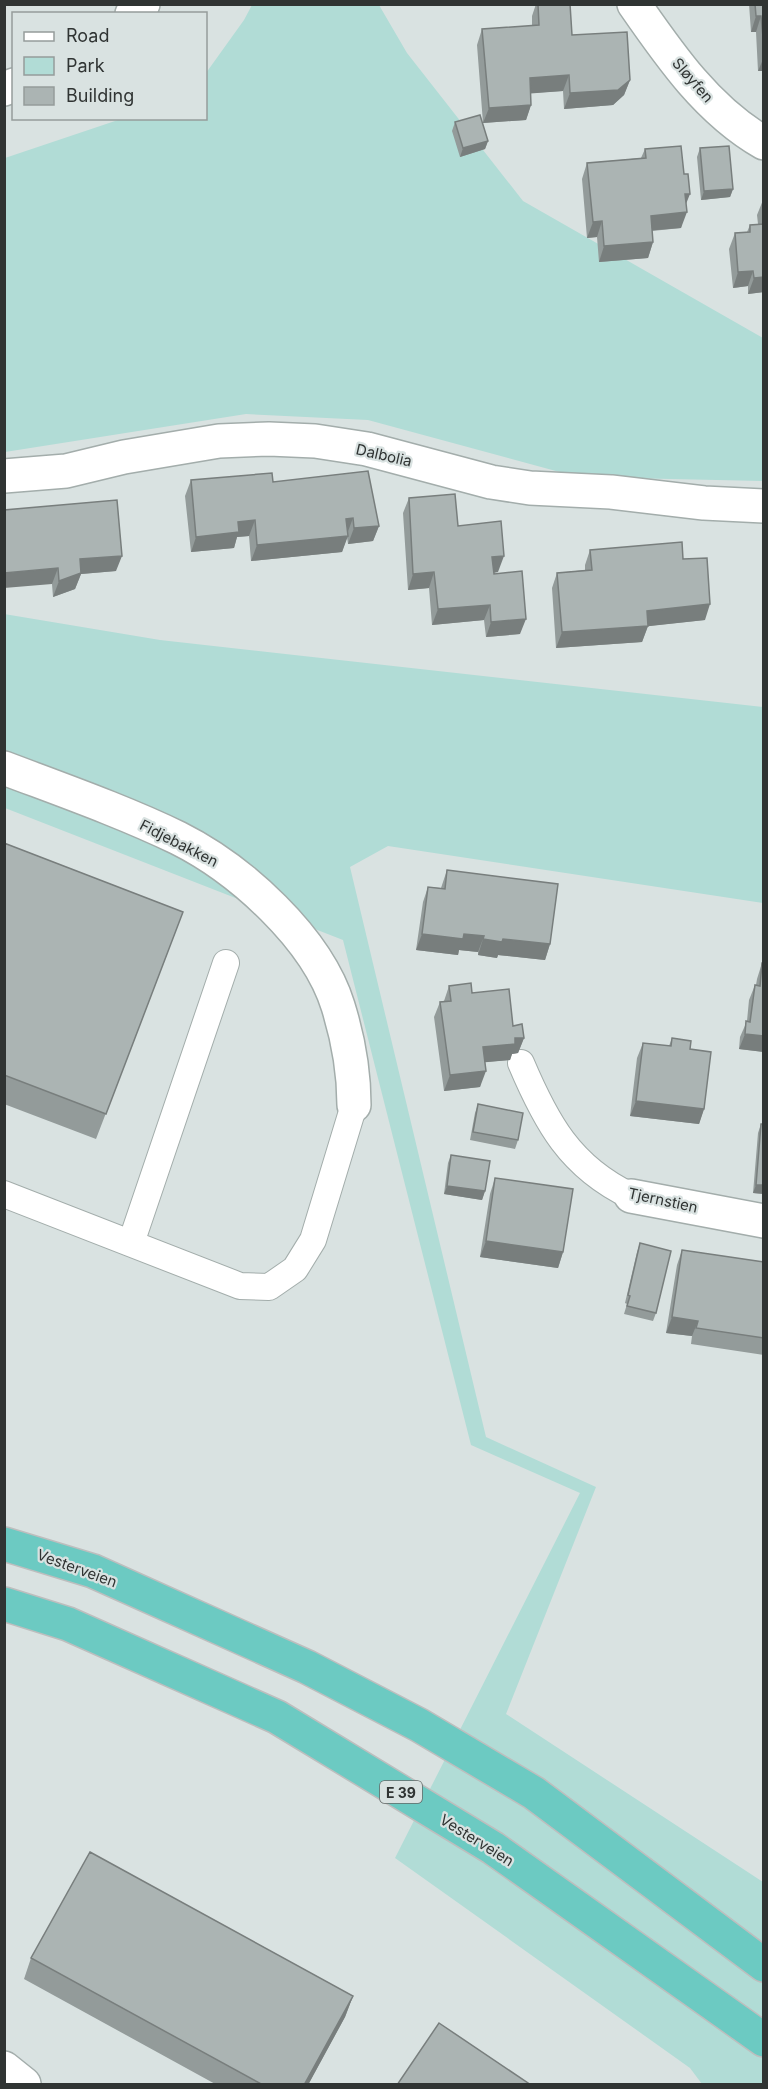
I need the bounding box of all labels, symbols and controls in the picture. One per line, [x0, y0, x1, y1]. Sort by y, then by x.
legend [12, 12, 207, 120]
text: Road [66, 25, 109, 46]
street label: Sløyfen [668, 54, 718, 106]
text: Park [66, 55, 105, 76]
text: Building [66, 85, 134, 106]
street label: Dalbolia [354, 439, 414, 471]
street label: Fidjebakken [137, 815, 221, 871]
street label: Tjernstien [626, 1183, 700, 1217]
street label: Vesterveien [34, 1545, 120, 1591]
road number: E 39 [380, 1781, 422, 1803]
street label: Vesterveien [436, 1810, 518, 1870]

